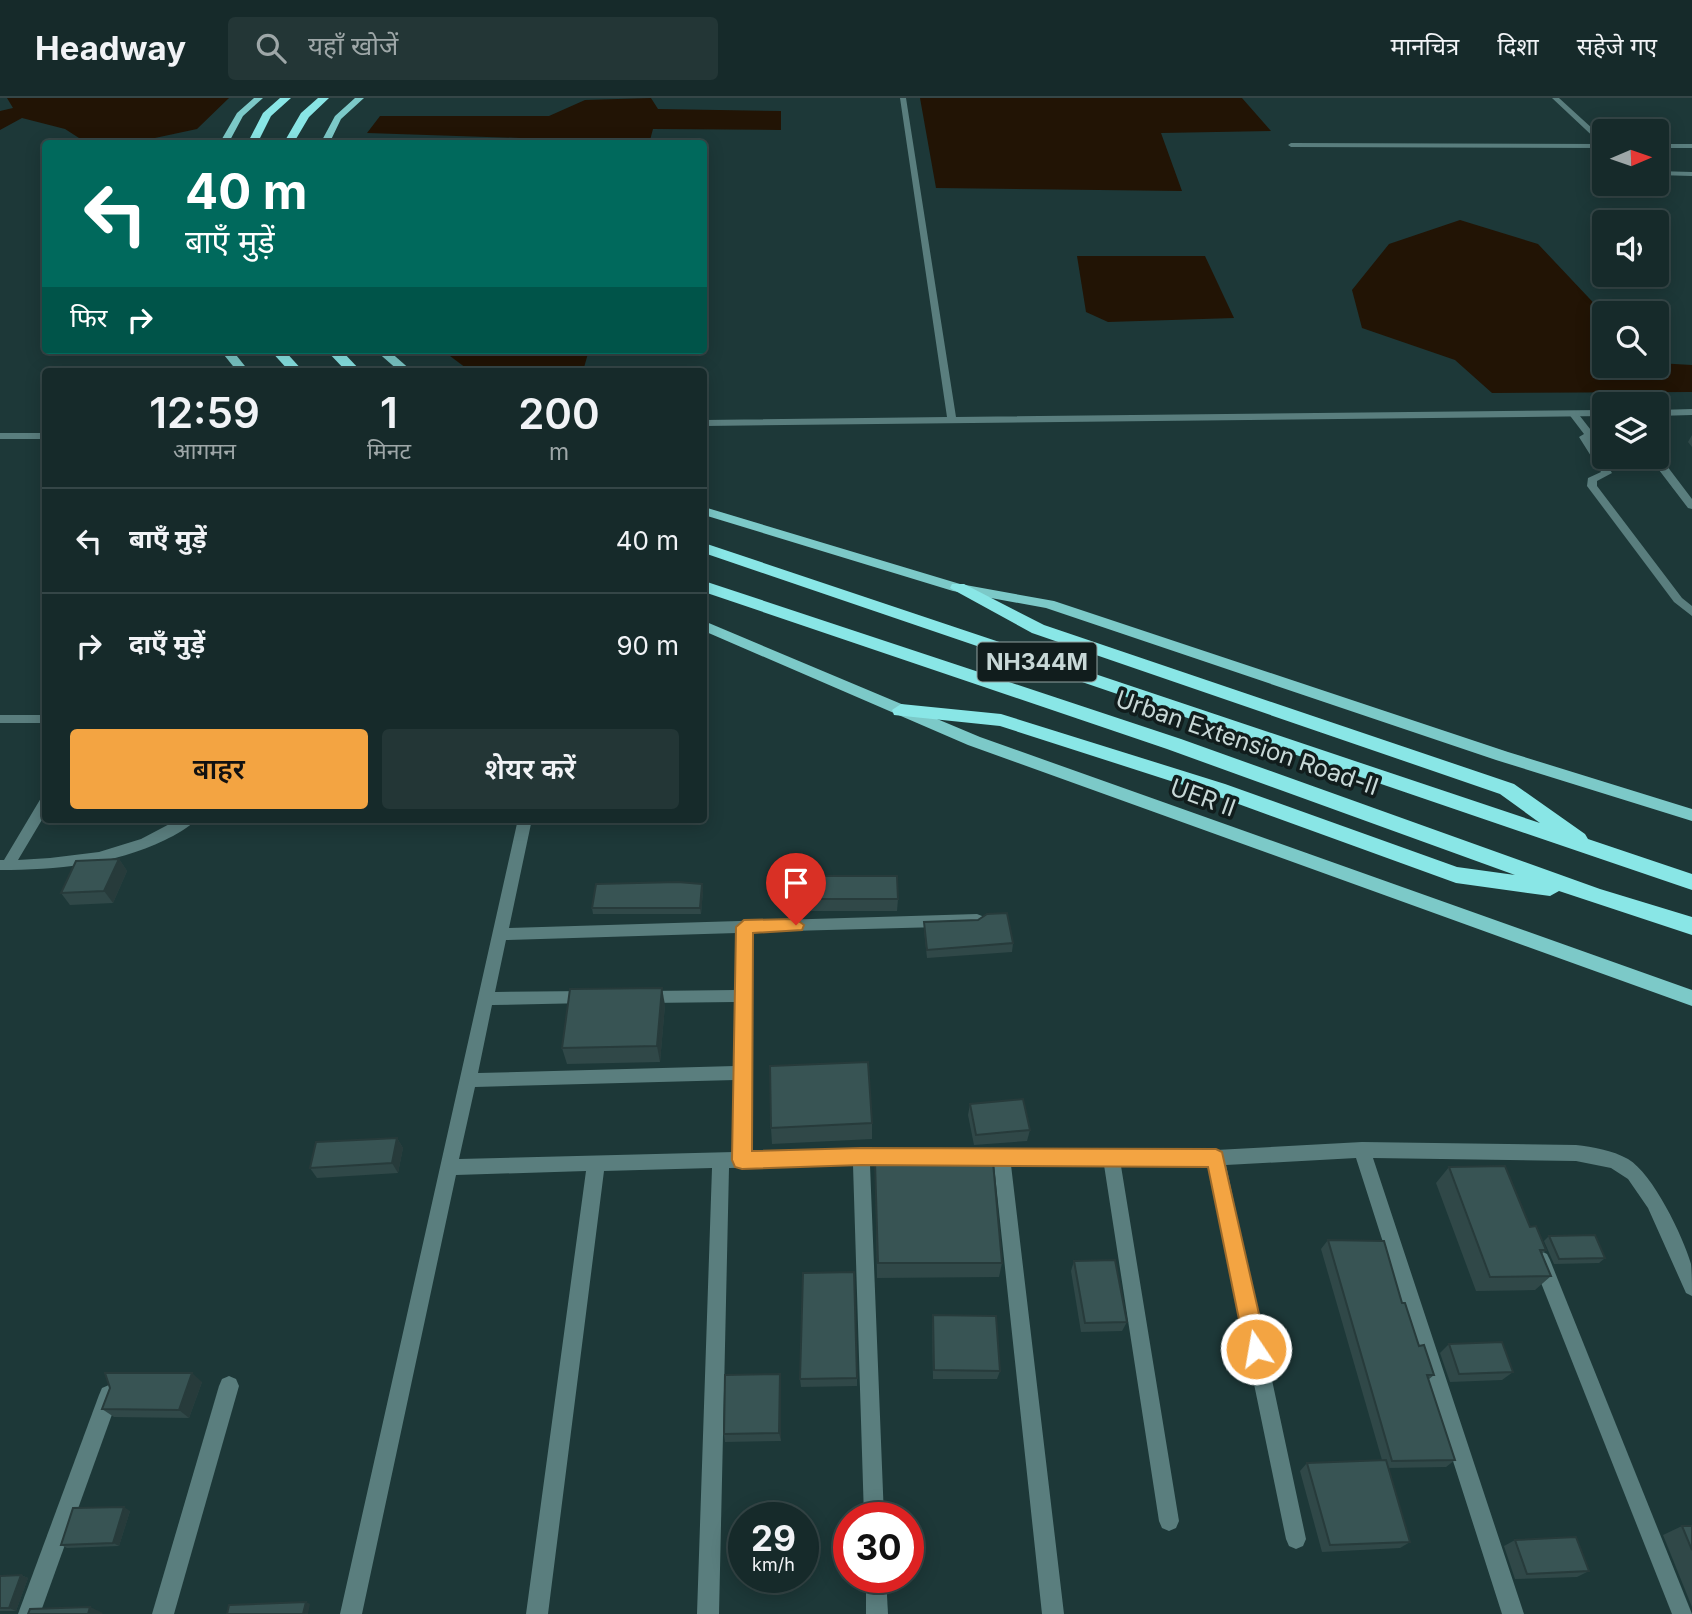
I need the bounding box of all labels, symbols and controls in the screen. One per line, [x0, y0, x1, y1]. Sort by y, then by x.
search box [228, 17, 718, 80]
text: Headway [35, 28, 186, 68]
icon: search [252, 29, 290, 67]
text: यहाँ खोजें [308, 30, 398, 61]
text: मानचित्र [1391, 32, 1459, 61]
text: दिशा [1497, 32, 1539, 61]
text: सहेजे गए [1577, 32, 1657, 61]
north arrow [1592, 119, 1670, 196]
map controls [1592, 119, 1669, 469]
text: 40 m [185, 162, 308, 221]
icon: left [70, 168, 161, 259]
button: sound [1592, 210, 1669, 287]
text: बाएँ मुड़ें [185, 222, 275, 261]
icon: right [121, 301, 159, 339]
button: search [1592, 301, 1669, 378]
text: फिर [70, 302, 107, 333]
text: 12:59 [149, 387, 260, 438]
text: 1 [380, 387, 398, 438]
text: 200 [518, 388, 600, 439]
button: layers [1592, 392, 1669, 469]
text: आगमन [173, 437, 236, 465]
text: मिनट [367, 437, 411, 465]
text: m [549, 438, 569, 466]
icon: left [70, 522, 108, 560]
text: बाएँ मुड़ें [129, 523, 206, 554]
text: 40 m [616, 525, 679, 556]
icon: right [70, 627, 108, 665]
text: दाएँ मुड़ें [129, 628, 205, 659]
text: 90 m [616, 630, 679, 661]
road number: NH344M [978, 642, 1096, 682]
street label: Urban Extension Road-II [1112, 684, 1382, 801]
button: बाहर [70, 729, 368, 809]
button: शेयर करें [382, 729, 679, 809]
street label: UER II [1167, 772, 1240, 823]
pin [766, 853, 826, 925]
icon: arrive [777, 864, 815, 902]
position arrow [1219, 1312, 1293, 1386]
speed limit sign: 30 [833, 1502, 924, 1593]
text: 29 [751, 1517, 796, 1559]
text: km/h [752, 1554, 795, 1575]

